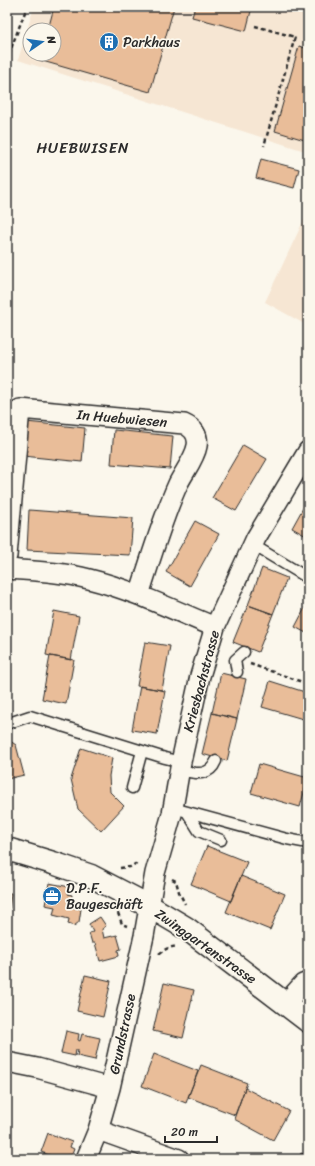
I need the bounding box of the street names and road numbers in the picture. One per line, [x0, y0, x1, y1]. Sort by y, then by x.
street label: In Huebwiesen [75, 402, 169, 435]
street label: Kriesbachstrasse [176, 627, 227, 735]
street label: Zwinggartenstrasse [149, 902, 262, 991]
street label: Grundstrasse [102, 991, 143, 1077]

